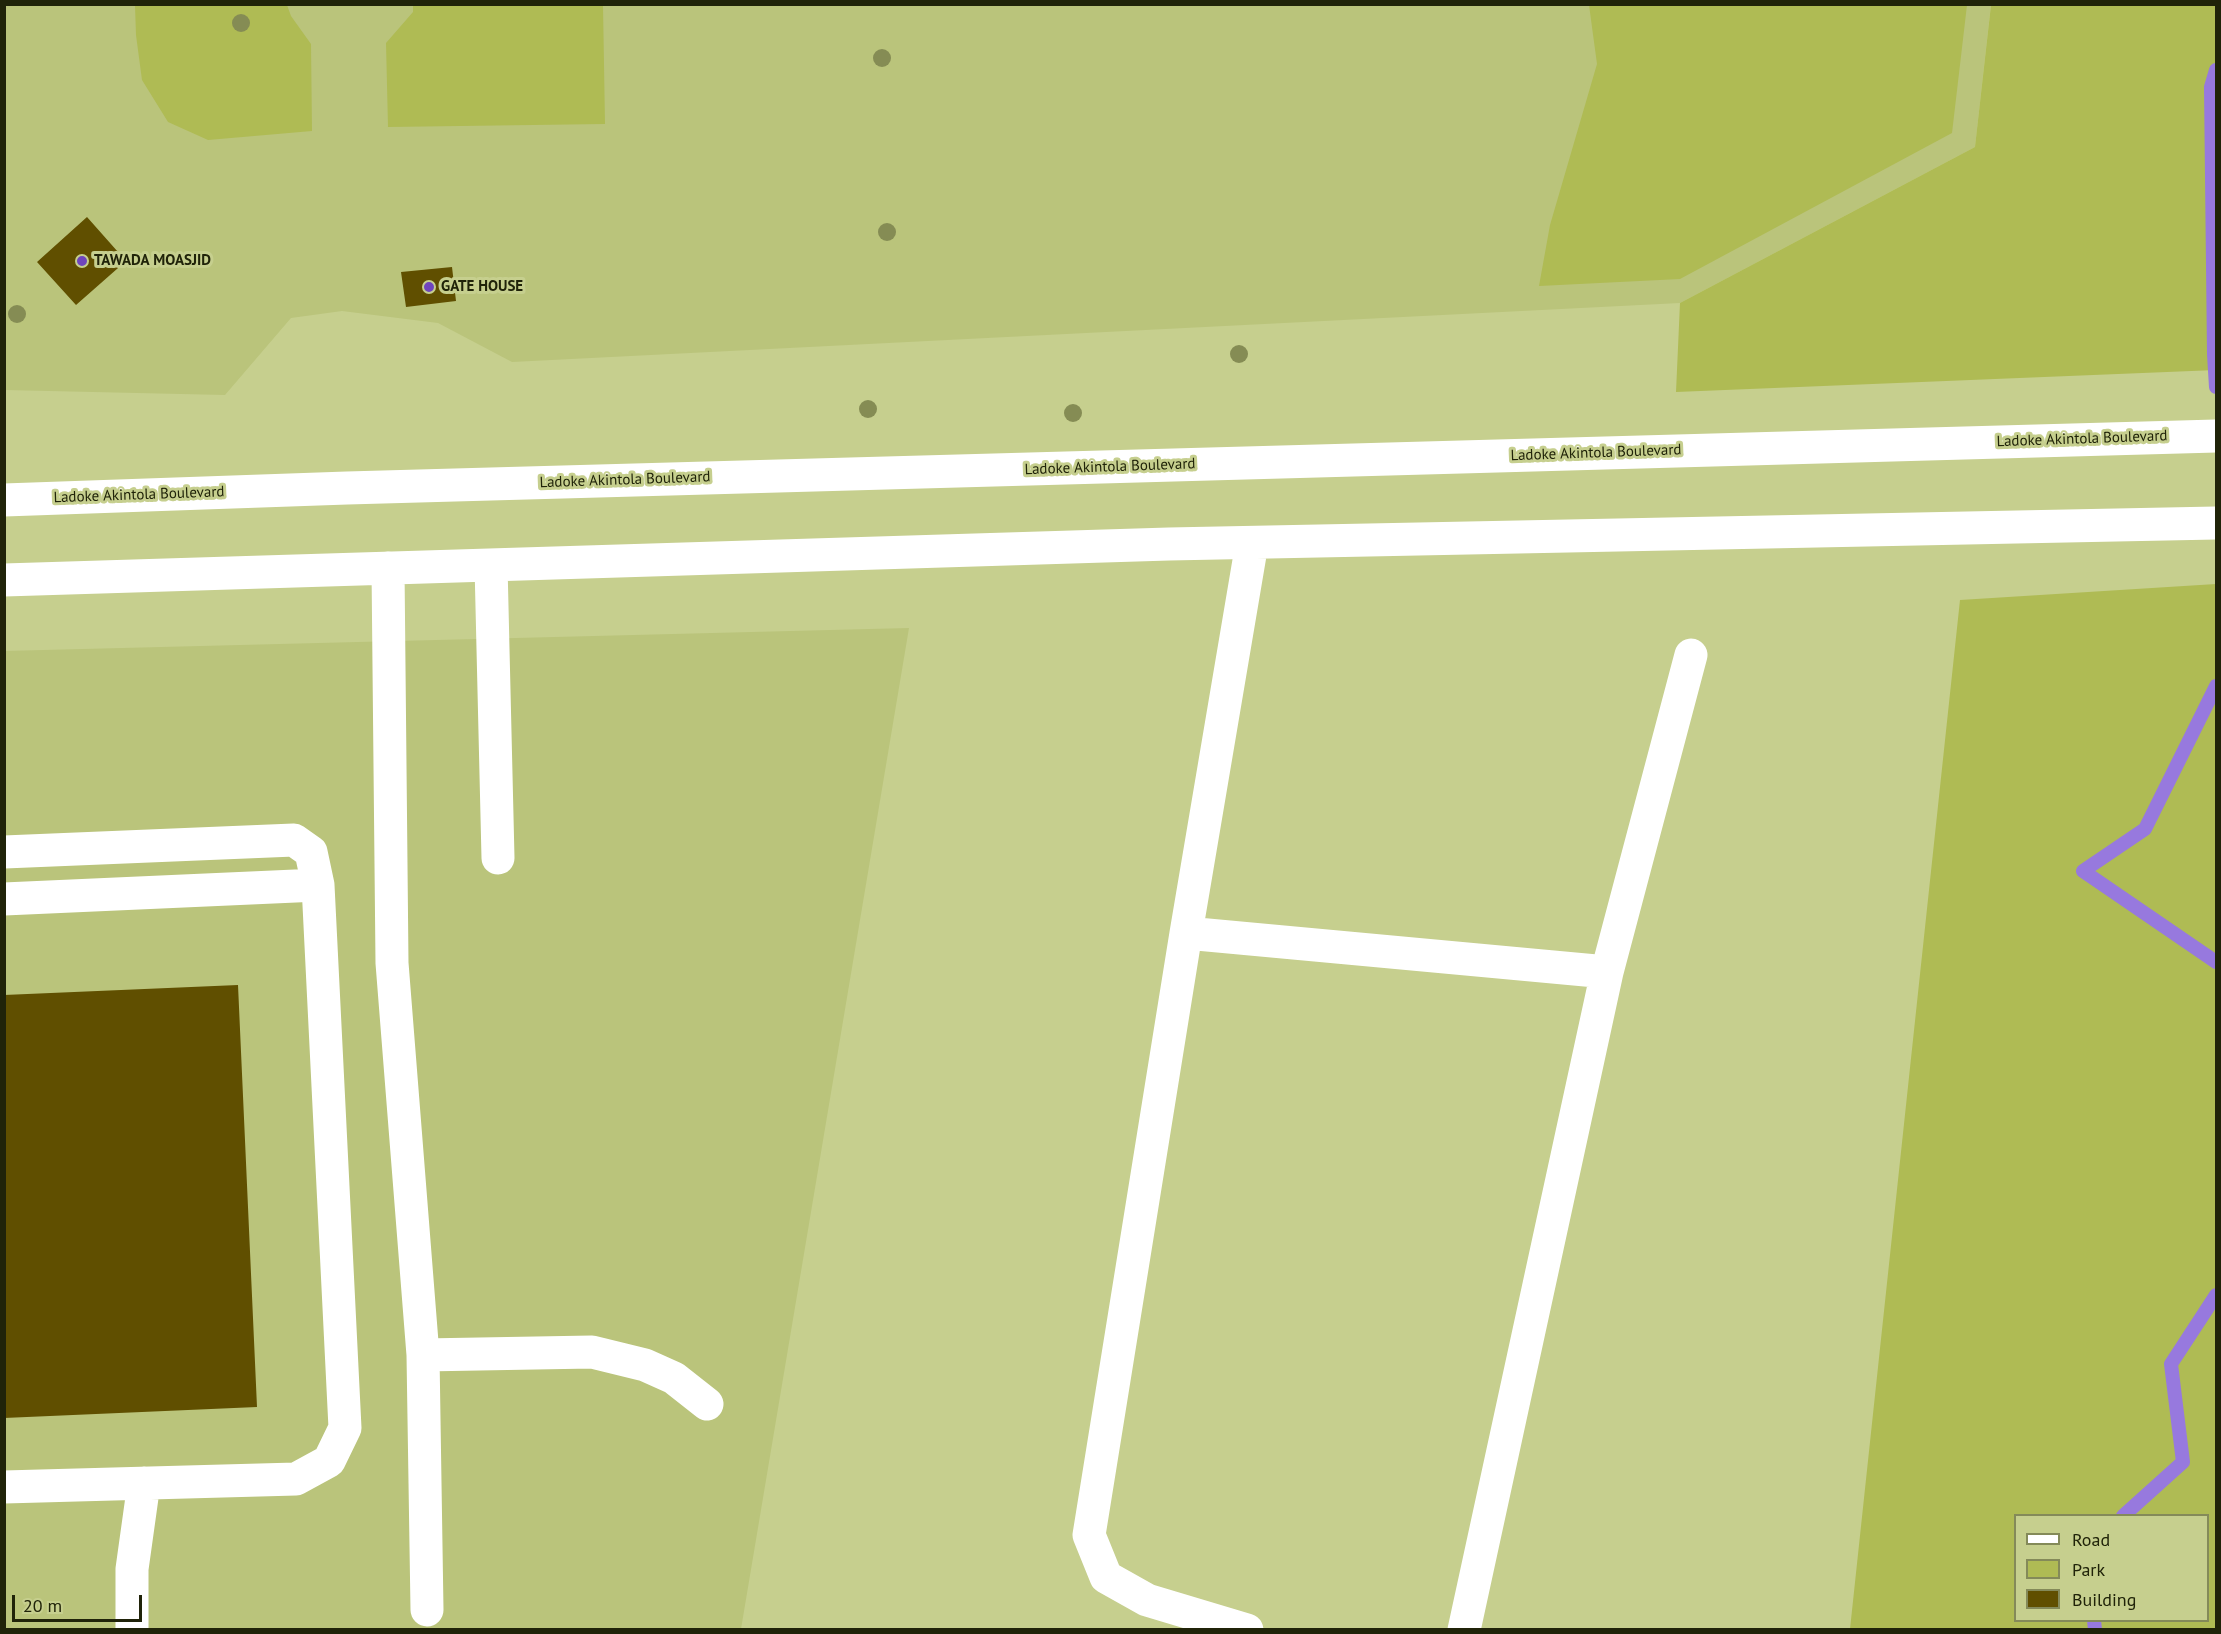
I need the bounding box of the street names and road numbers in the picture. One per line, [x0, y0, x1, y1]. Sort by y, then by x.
street label: Ladoke Akintola Boulevard [1996, 427, 2168, 451]
street label: Ladoke Akintola Boulevard [1510, 441, 1682, 465]
street label: Ladoke Akintola Boulevard [1024, 455, 1196, 479]
street label: Ladoke Akintola Boulevard [539, 468, 711, 492]
street label: Ladoke Akintola Boulevard [53, 483, 225, 507]

